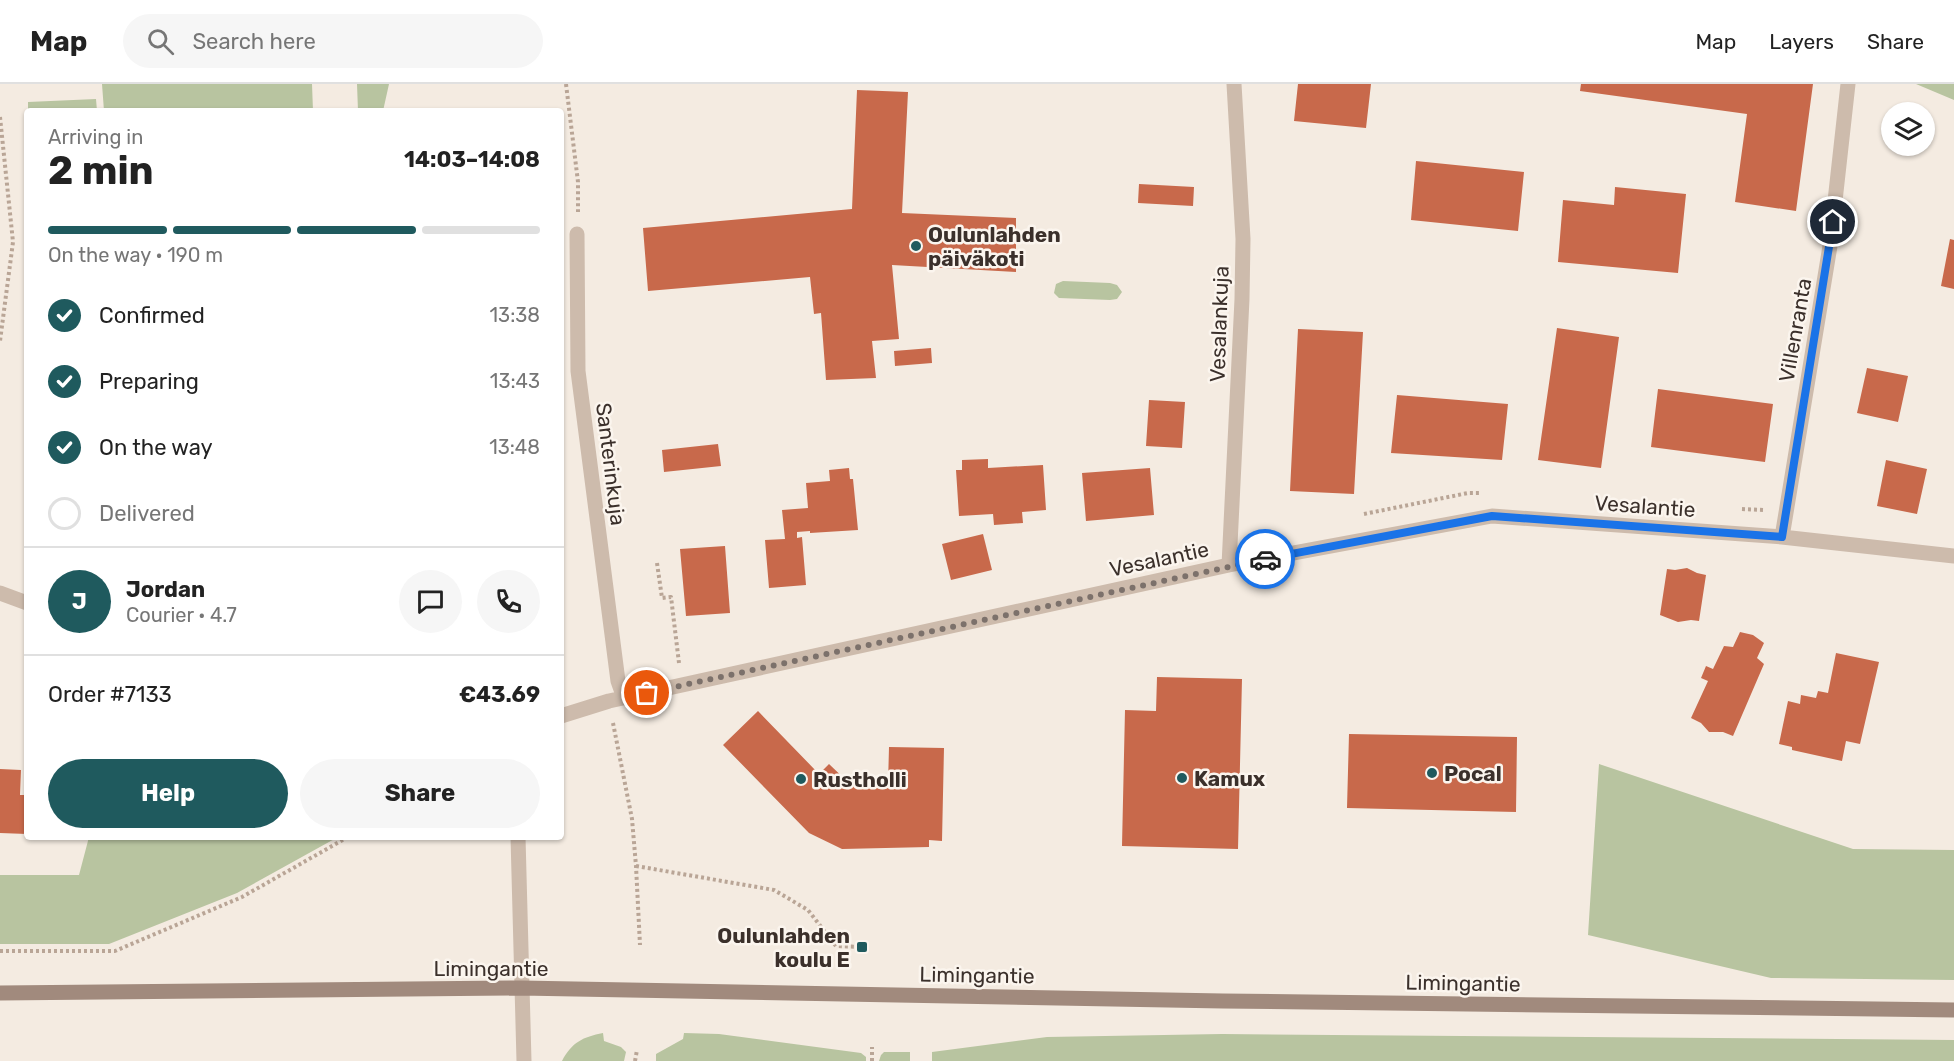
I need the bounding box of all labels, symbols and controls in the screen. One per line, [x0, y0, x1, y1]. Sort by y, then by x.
search box [123, 14, 543, 68]
text: Map [30, 25, 87, 58]
icon: search [144, 25, 177, 58]
text: Search here [192, 28, 316, 55]
text: Map [1695, 29, 1736, 54]
text: Layers [1769, 29, 1834, 54]
text: Share [1867, 29, 1924, 54]
map controls [1881, 102, 1935, 156]
button: layers [1881, 102, 1935, 156]
text: Arriving in [48, 125, 143, 149]
text: 14:03–14:08 [404, 146, 540, 173]
text: 2 min [48, 148, 154, 194]
pin [1807, 196, 1858, 247]
icon: home [1816, 205, 1849, 238]
place label: Oulunlahden päiväkoti [928, 222, 1061, 271]
marker: Oulunlahden päiväkoti [909, 239, 923, 253]
text: On the way · 190 m [48, 243, 223, 267]
street label: Vesalankuja [1204, 265, 1234, 383]
street label: Villenranta [1774, 276, 1816, 384]
icon: check [48, 299, 81, 332]
text: Confirmed [99, 302, 205, 329]
text: 13:38 [490, 303, 540, 327]
icon: check [48, 365, 81, 398]
text: Preparing [99, 368, 199, 395]
text: 13:43 [490, 369, 540, 393]
street label: Santerinkuja [591, 401, 631, 527]
icon: check [48, 431, 81, 464]
text: On the way [99, 434, 213, 461]
text: 13:48 [489, 435, 540, 459]
street label: Vesalantie [1594, 490, 1696, 522]
text: Delivered [99, 500, 195, 527]
courier [1235, 529, 1295, 589]
street label: Vesalantie [1107, 536, 1211, 582]
icon: car [1249, 543, 1282, 576]
button: chat [399, 570, 462, 633]
button: phone [477, 570, 540, 633]
text: Jordan [126, 576, 205, 603]
text: J [72, 588, 87, 615]
text: Courier · 4.7 [126, 603, 237, 627]
pin [621, 667, 672, 718]
icon: bag [630, 676, 663, 709]
text: Order #7133 [48, 681, 172, 708]
text: €43.69 [459, 681, 540, 708]
button: Help [48, 759, 288, 828]
button: Share [300, 759, 540, 828]
place label: Pocal [1444, 761, 1502, 786]
place label: Kamux [1194, 766, 1266, 791]
marker: Pocal [1425, 766, 1439, 780]
place label: Rustholli [813, 767, 907, 792]
marker: Kamux [1175, 771, 1189, 785]
marker: Rustholli [794, 772, 808, 786]
place label: Oulunlahden koulu E [717, 923, 850, 972]
marker: Oulunlahden koulu E [855, 940, 869, 954]
street label: Limingantie [433, 956, 549, 981]
street label: Limingantie [919, 961, 1035, 989]
street label: Limingantie [1405, 969, 1521, 997]

